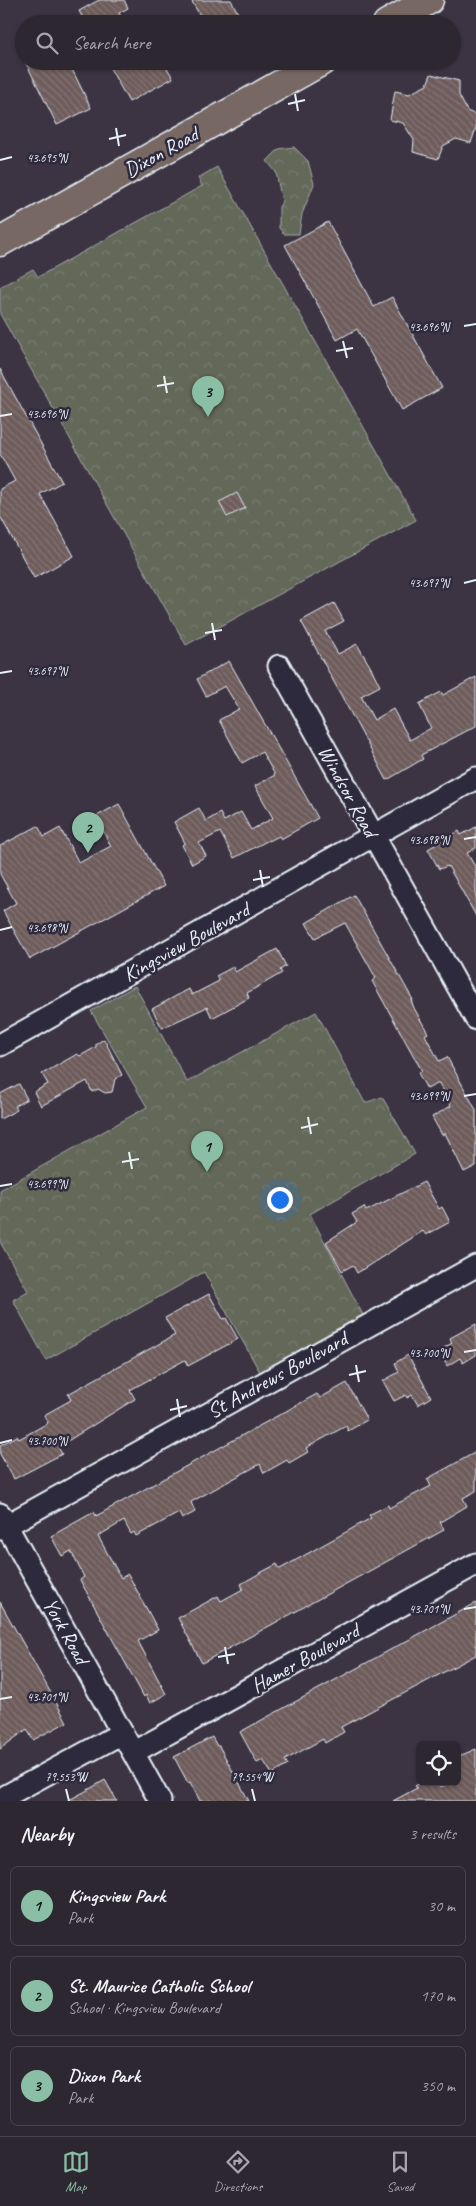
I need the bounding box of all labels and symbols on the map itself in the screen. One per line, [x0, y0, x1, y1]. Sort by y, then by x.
street label: Dixon Road [119, 120, 205, 183]
text: 43.695°N [27, 150, 69, 166]
text: 43.696°N [409, 319, 451, 335]
pin: 3 [192, 376, 224, 417]
text: 43.696°N [27, 406, 69, 422]
text: 43.697°N [409, 575, 451, 591]
text: 43.697°N [27, 663, 69, 679]
street label: Windsor Road [312, 741, 386, 845]
pin: 2 [72, 812, 104, 853]
text: 43.698°N [409, 832, 451, 848]
street label: Kingsview Boulevard [118, 895, 256, 987]
text: 43.698°N [27, 920, 69, 936]
text: 43.699°N [409, 1088, 451, 1104]
pin: 1 [191, 1131, 223, 1172]
text: 43.699°N [27, 1176, 69, 1192]
your location [267, 1187, 293, 1213]
street label: St Andrews Boulevard [202, 1324, 355, 1424]
text: 43.700°N [409, 1345, 451, 1361]
text: 43.700°N [27, 1433, 69, 1449]
street label: York Road [37, 1593, 96, 1671]
text: 43.701°N [409, 1601, 451, 1617]
street label: Hamer Boulevard [246, 1616, 366, 1698]
text: 43.701°N [27, 1689, 69, 1705]
text: 79.553°W [45, 1769, 89, 1785]
text: 79.554°W [231, 1769, 275, 1785]

